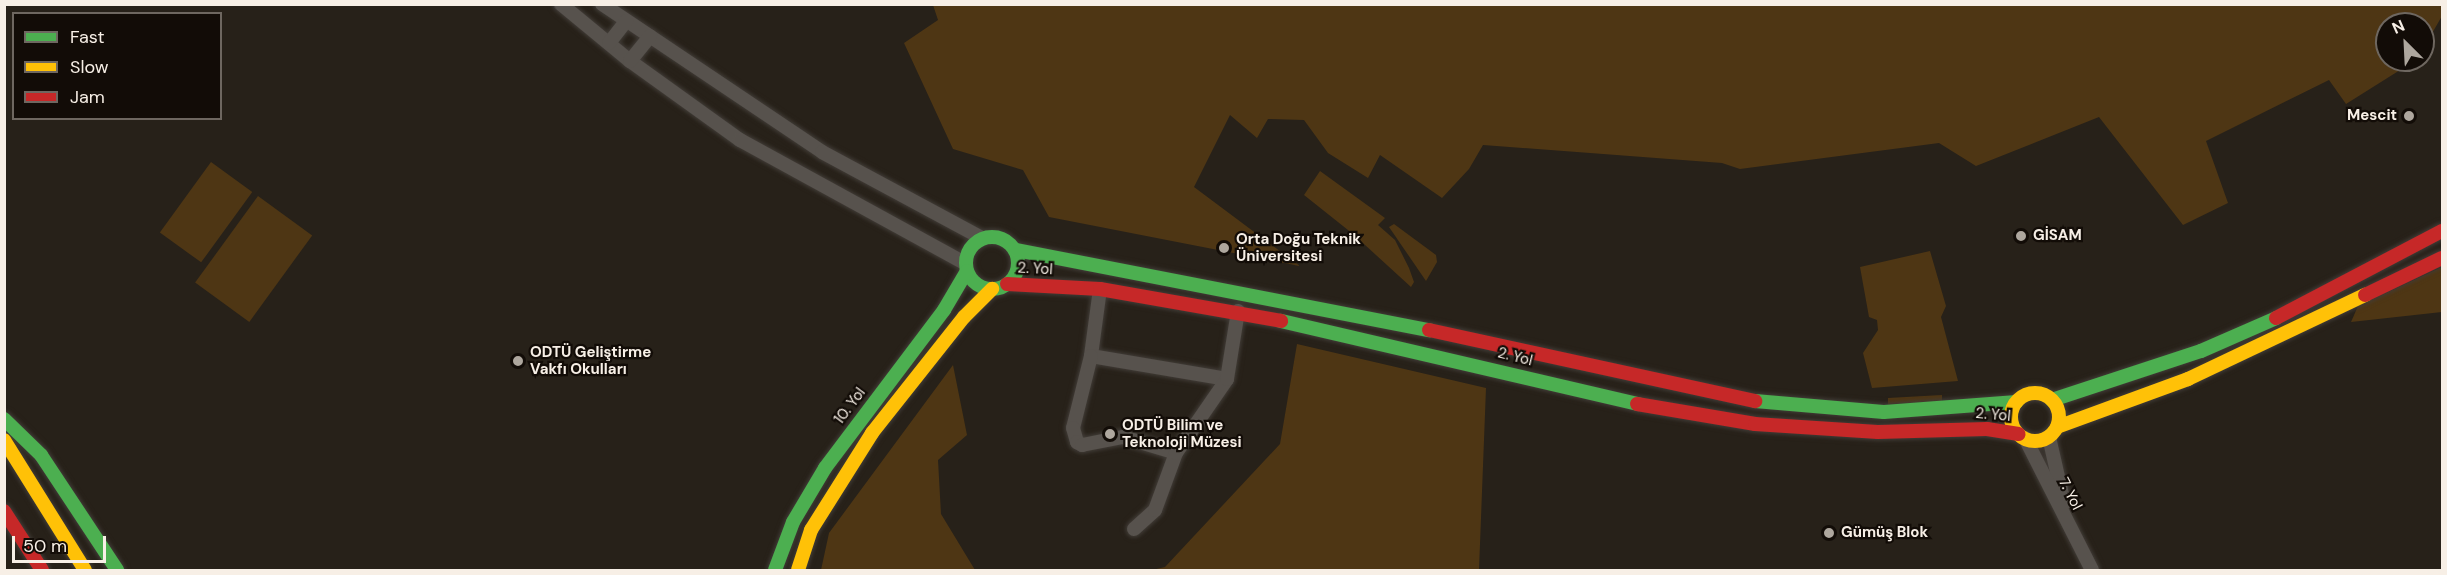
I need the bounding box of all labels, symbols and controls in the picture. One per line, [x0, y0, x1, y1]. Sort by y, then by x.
legend [12, 12, 222, 120]
north arrow [2375, 12, 2435, 72]
text: N [2389, 15, 2408, 39]
text: Fast [70, 25, 105, 49]
text: Slow [70, 55, 109, 79]
text: Jam [70, 85, 105, 109]
place label: Mescit [2347, 107, 2397, 125]
marker: Mescit [2402, 109, 2416, 123]
place label: GİSAM [2033, 227, 2082, 245]
marker: GİSAM [2014, 229, 2028, 243]
place label: Orta Doğu Teknik Üniversitesi [1236, 230, 1361, 265]
marker: Orta Doğu Teknik Üniversitesi [1217, 241, 1231, 255]
street label: 2. Yol [1017, 259, 1053, 279]
place label: ODTÜ Geliştirme Vakfı Okulları [530, 343, 651, 378]
street label: 2. Yol [1496, 344, 1534, 370]
marker: ODTÜ Geliştirme Vakfı Okulları [511, 354, 525, 368]
street label: 10. Yol [830, 384, 870, 428]
street label: 2. Yol [1975, 404, 2011, 426]
place label: ODTÜ Bilim ve Teknoloji Müzesi [1122, 416, 1242, 451]
marker: ODTÜ Bilim ve Teknoloji Müzesi [1103, 427, 1117, 441]
street label: 7. Yol [2054, 475, 2086, 513]
scale bar [15, 524, 110, 562]
place label: Gümüş Blok [1841, 524, 1928, 542]
marker: Gümüş Blok [1822, 526, 1836, 540]
text: 50 m [23, 534, 67, 558]

